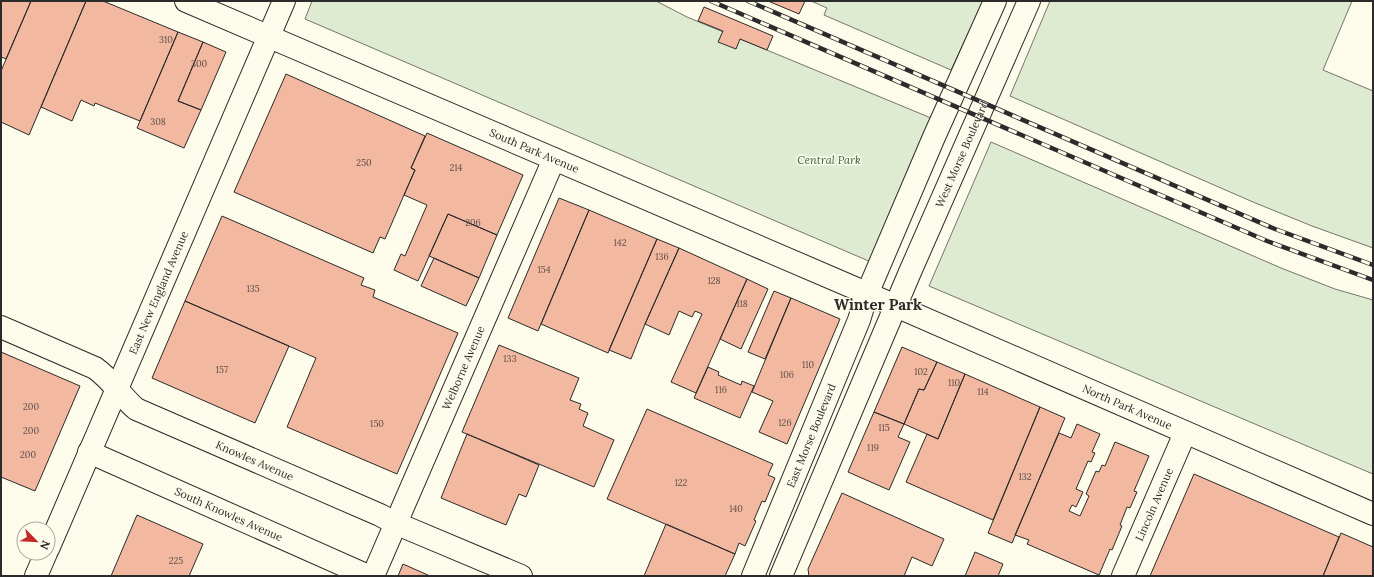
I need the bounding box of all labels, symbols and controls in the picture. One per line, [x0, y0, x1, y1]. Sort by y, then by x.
house number: 310 [159, 34, 173, 45]
house number: 300 [191, 58, 208, 69]
street label: West Morse Boulevard [932, 98, 991, 210]
house number: 308 [150, 116, 166, 127]
street label: South Park Avenue [487, 125, 581, 176]
park label: Central Park [797, 153, 861, 167]
house number: 250 [356, 157, 372, 168]
house number: 214 [450, 162, 463, 173]
house number: 206 [465, 217, 481, 228]
street label: East New England Avenue [126, 229, 191, 357]
house number: 142 [614, 237, 627, 248]
house number: 136 [655, 251, 669, 262]
house number: 154 [537, 264, 551, 275]
house number: 128 [707, 275, 721, 286]
house number: 135 [246, 283, 260, 294]
district label: Winter Park [834, 295, 922, 314]
house number: 118 [736, 298, 748, 309]
street label: Welborne Avenue [439, 324, 488, 412]
house number: 133 [503, 353, 517, 364]
house number: 110 [802, 359, 814, 370]
house number: 157 [216, 364, 228, 375]
house number: 102 [914, 366, 928, 377]
house number: 106 [780, 369, 794, 380]
house number: 110 [948, 377, 960, 388]
street label: East Morse Boulevard [783, 381, 839, 490]
street label: North Park Avenue [1080, 381, 1174, 433]
house number: 116 [715, 384, 727, 395]
house number: 114 [977, 386, 989, 397]
house number: 200 [23, 401, 39, 412]
house number: 126 [778, 417, 792, 428]
house number: 150 [370, 418, 384, 429]
house number: 115 [878, 422, 890, 433]
house number: 200 [23, 425, 39, 436]
street label: Knowles Avenue [213, 437, 296, 484]
house number: 119 [867, 442, 879, 453]
house number: 200 [20, 449, 36, 460]
street label: Lincoln Avenue [1132, 466, 1176, 543]
house number: 132 [1018, 471, 1032, 482]
house number: 122 [675, 477, 688, 488]
street label: South Knowles Avenue [173, 484, 285, 544]
house number: 140 [729, 503, 743, 514]
north arrow [16, 521, 56, 561]
text: N [37, 538, 53, 552]
house number: 225 [169, 555, 183, 566]

